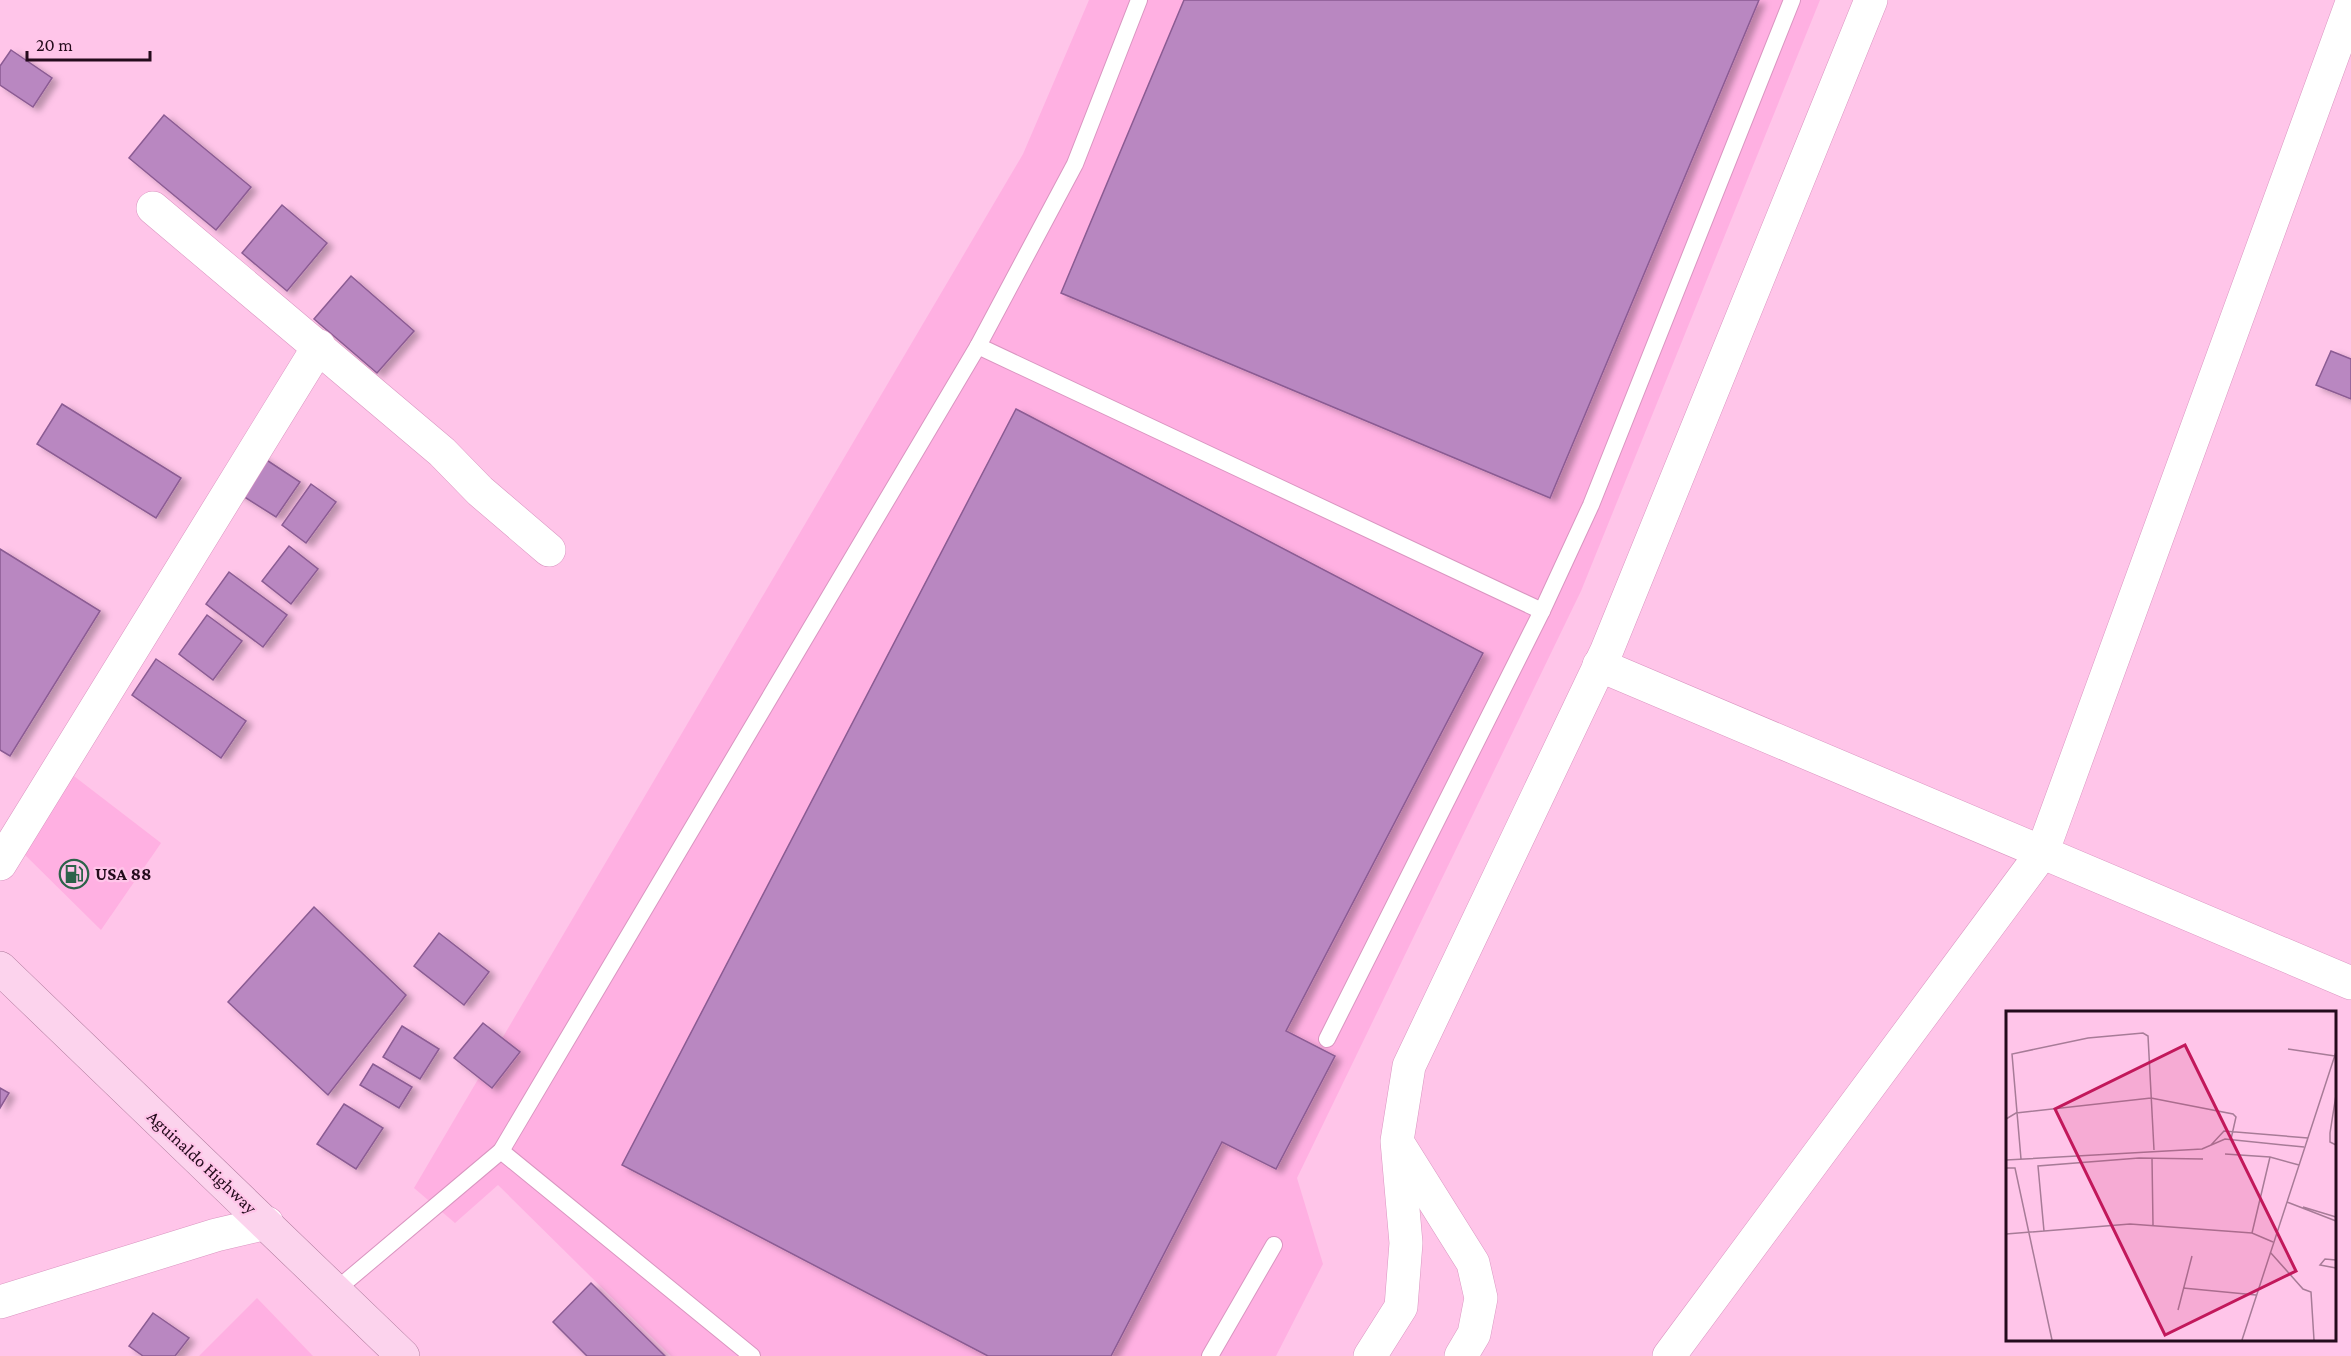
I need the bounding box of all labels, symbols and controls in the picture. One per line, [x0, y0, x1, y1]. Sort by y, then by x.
scale bar [27, 24, 150, 62]
text: 20 m [36, 35, 73, 55]
fuel station icon: USA 88 [58, 858, 90, 890]
place label: USA 88 [95, 864, 151, 884]
inset map [2006, 1011, 2336, 1341]
street label: Aguinaldo Highway [143, 1106, 261, 1218]

